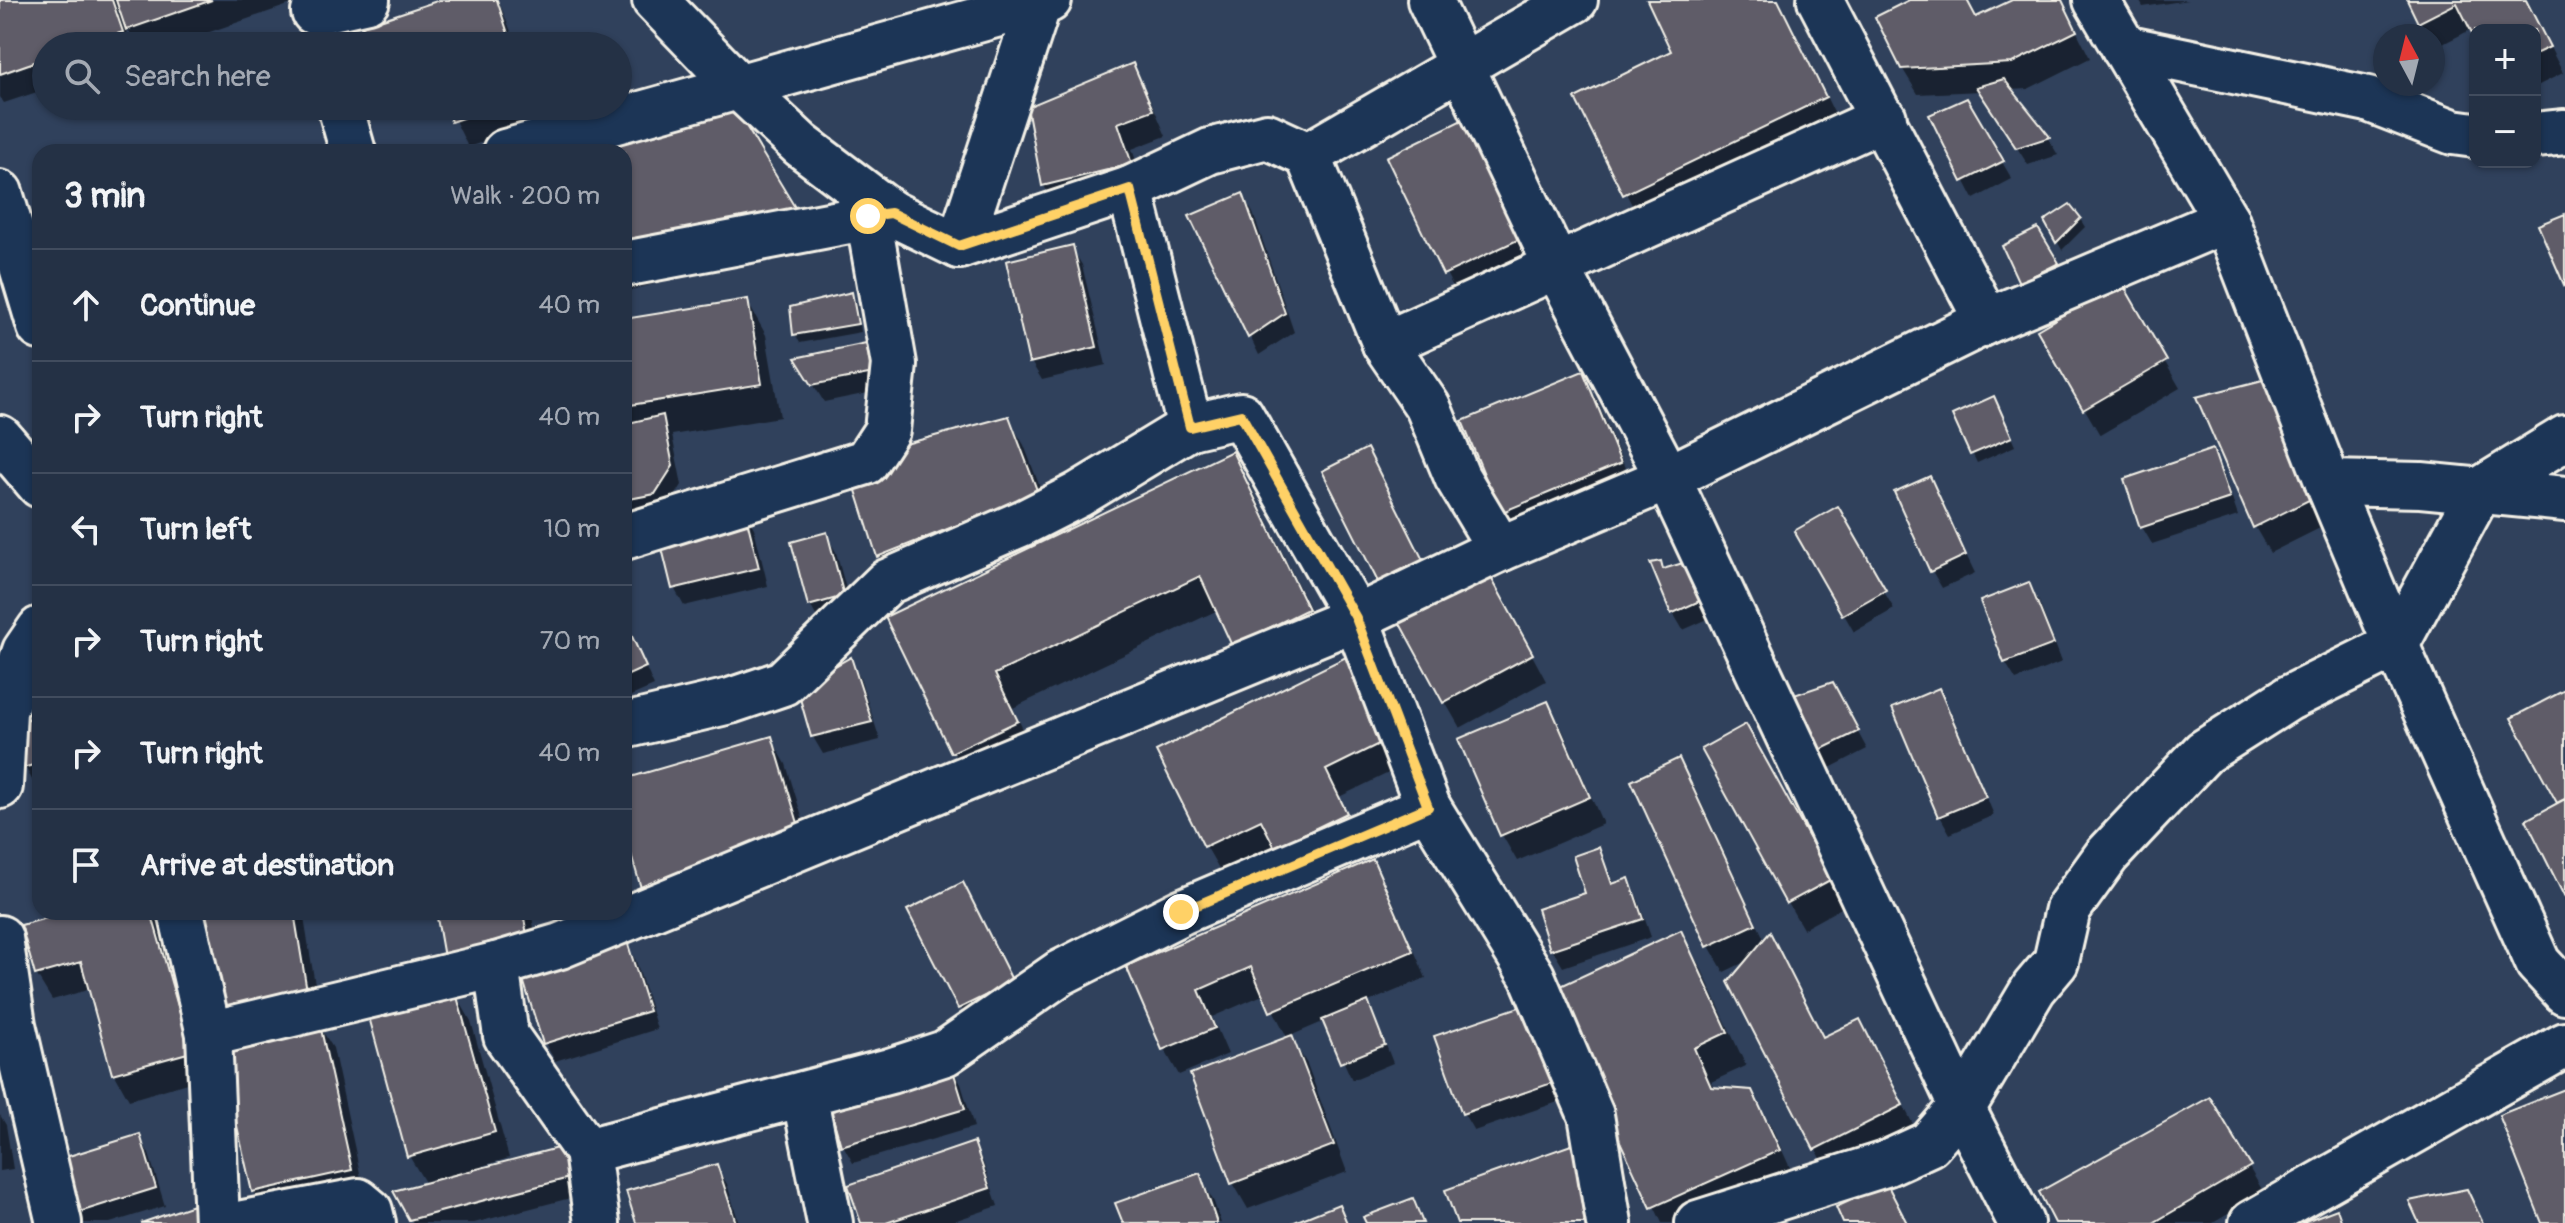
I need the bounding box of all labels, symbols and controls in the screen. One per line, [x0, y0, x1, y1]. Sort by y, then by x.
north arrow [2373, 24, 2445, 96]
map controls [2469, 24, 2541, 168]
button: + [2469, 24, 2541, 96]
search box [32, 32, 632, 120]
icon: search [60, 54, 104, 98]
text: Search here [124, 58, 271, 95]
button: − [2469, 96, 2541, 168]
text: 3 min [64, 175, 146, 218]
text: Walk · 200 m [450, 180, 600, 212]
route start [850, 198, 886, 234]
icon: ahead [64, 283, 108, 327]
text: Continue [140, 287, 255, 324]
text: 40 m [538, 289, 600, 321]
icon: right [64, 395, 108, 439]
text: Turn right [140, 399, 263, 436]
text: 40 m [538, 401, 600, 433]
icon: left [64, 507, 108, 551]
text: Turn left [140, 511, 251, 548]
text: 10 m [543, 513, 600, 545]
icon: right [64, 619, 108, 663]
text: Turn right [140, 623, 263, 660]
text: 70 m [540, 625, 600, 657]
icon: right [64, 731, 108, 775]
text: Turn right [140, 735, 263, 772]
text: 40 m [538, 737, 600, 769]
icon: arrive [64, 843, 108, 887]
text: Arrive at destination [140, 847, 394, 884]
route end [1163, 894, 1199, 930]

